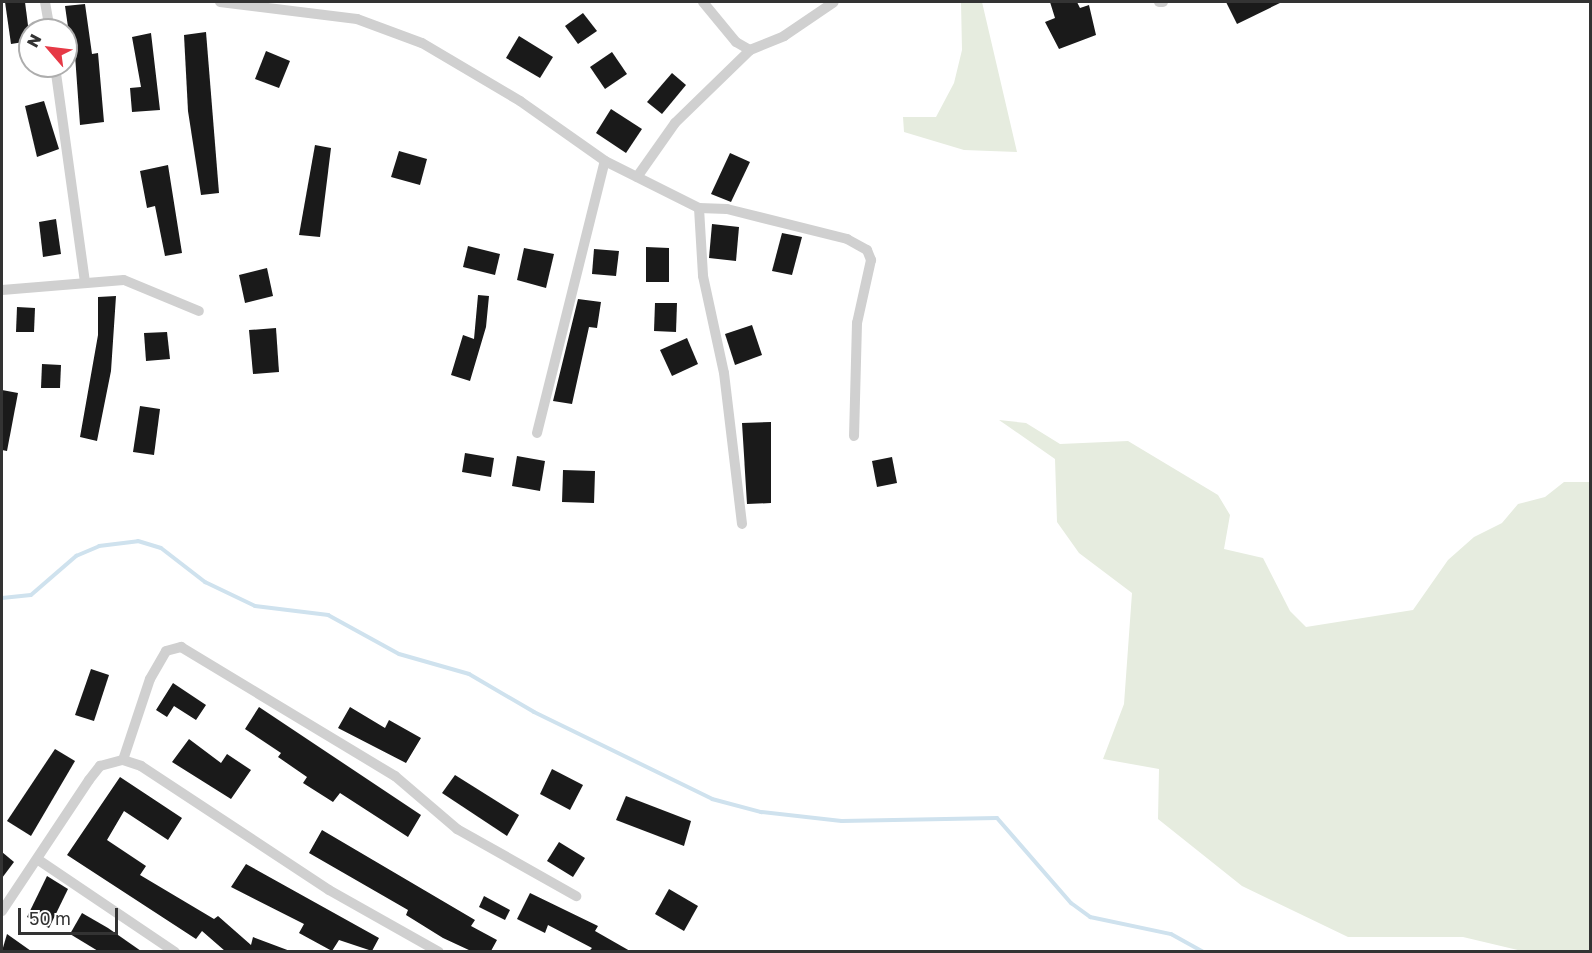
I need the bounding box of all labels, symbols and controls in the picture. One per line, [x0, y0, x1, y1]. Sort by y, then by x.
north arrow [18, 18, 78, 78]
text: N [22, 30, 46, 51]
scale bar [21, 896, 122, 934]
text: 50 m [29, 907, 71, 929]

